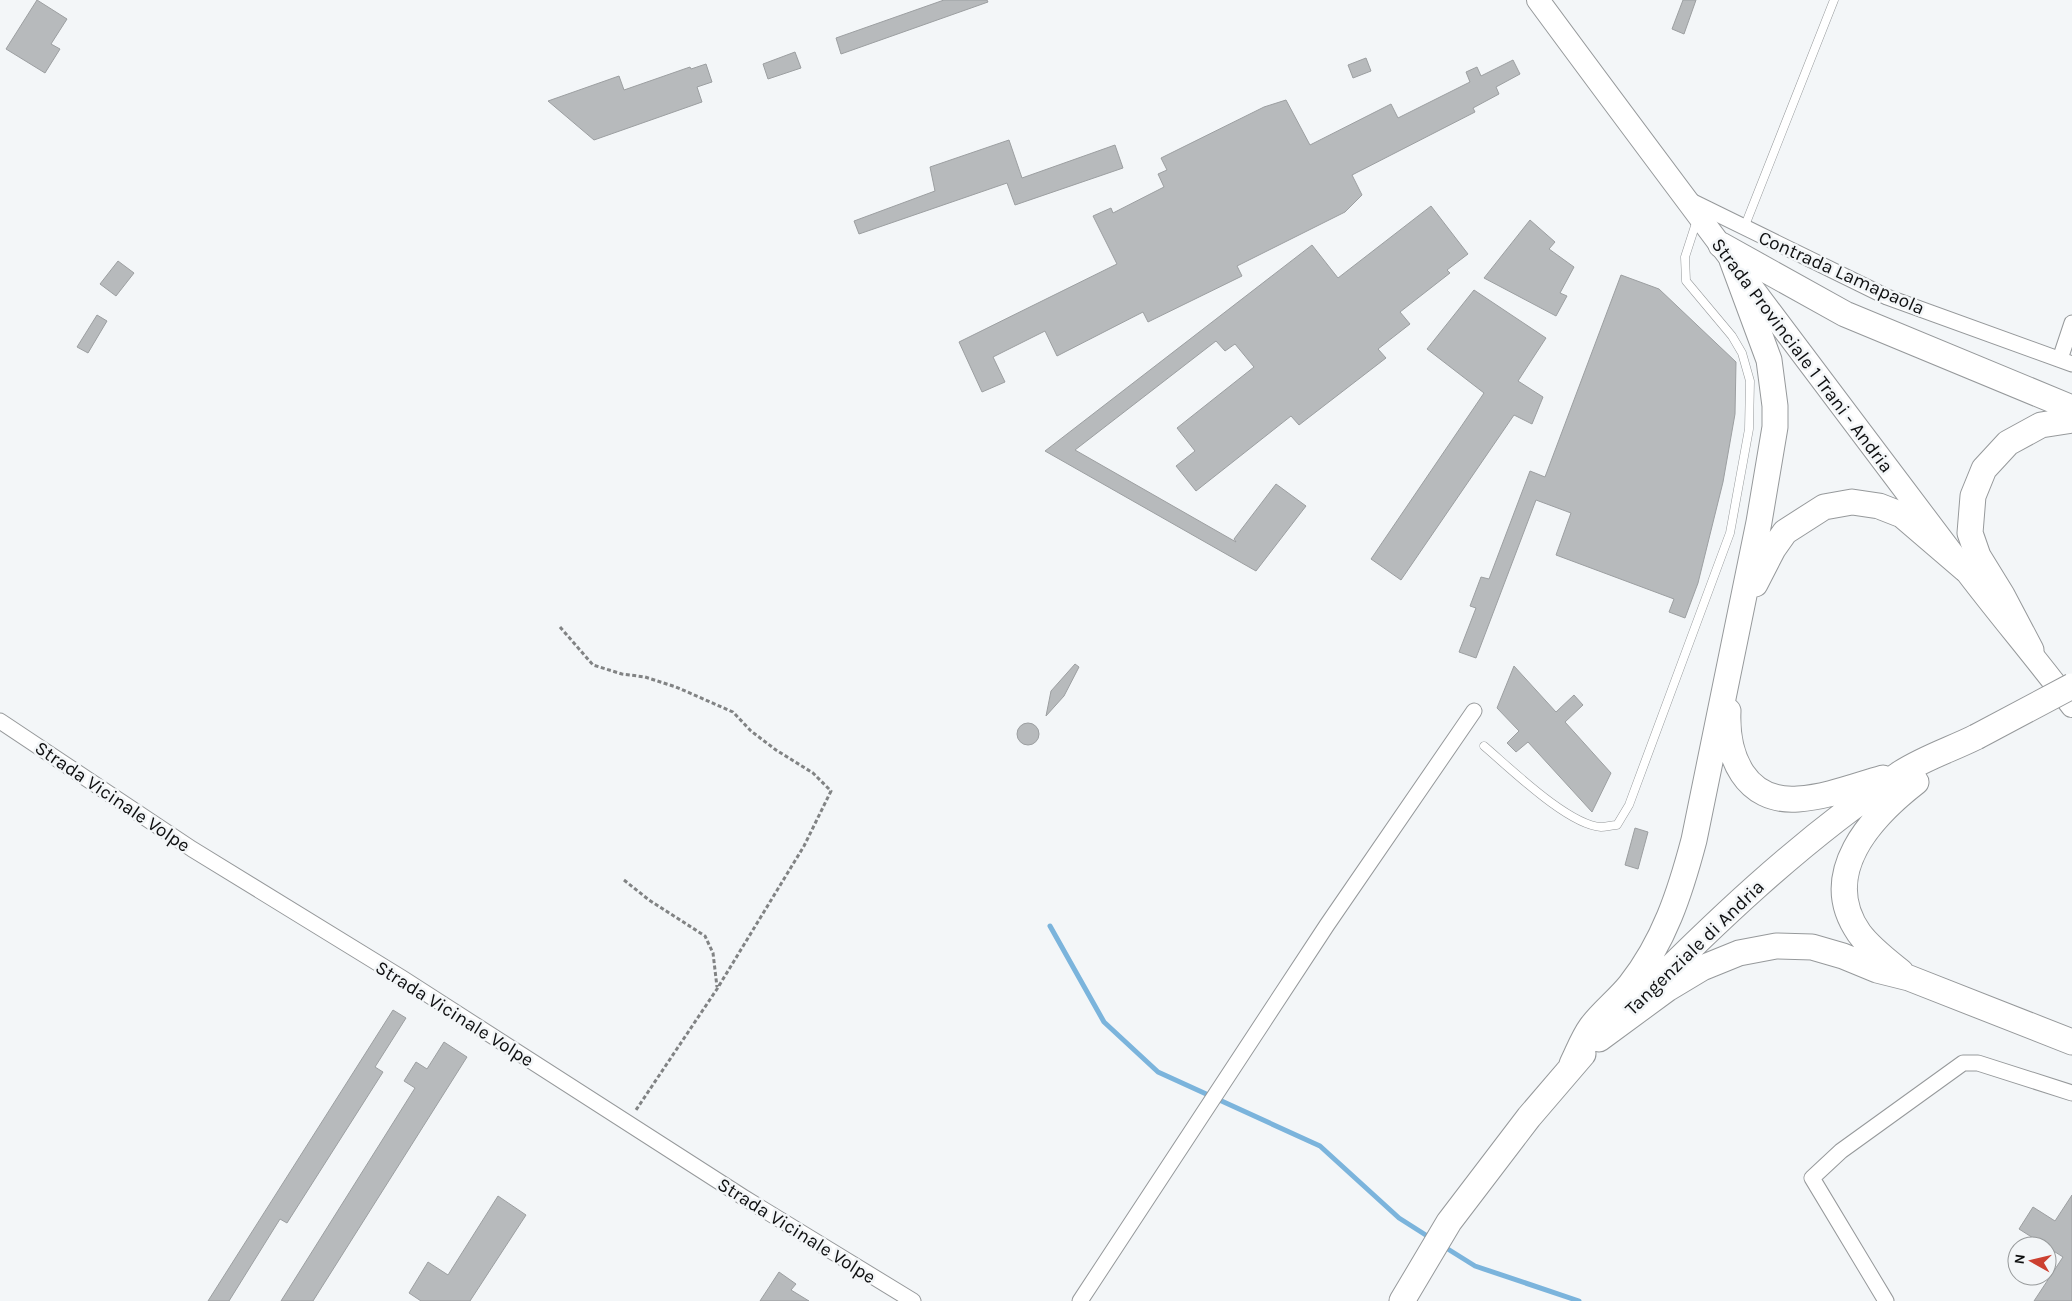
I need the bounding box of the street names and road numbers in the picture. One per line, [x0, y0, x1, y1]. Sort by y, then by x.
street label: Contrada Lamapaola [1755, 226, 1928, 319]
street label: Strada Provinciale 1 Trani - Andria [1707, 234, 1898, 477]
street label: Strada Vicinale Volpe [31, 737, 194, 857]
street label: Tangenziale di Andria [1621, 876, 1769, 1020]
street label: Strada Vicinale Volpe [371, 956, 538, 1071]
street label: Strada Vicinale Volpe [713, 1173, 880, 1288]

